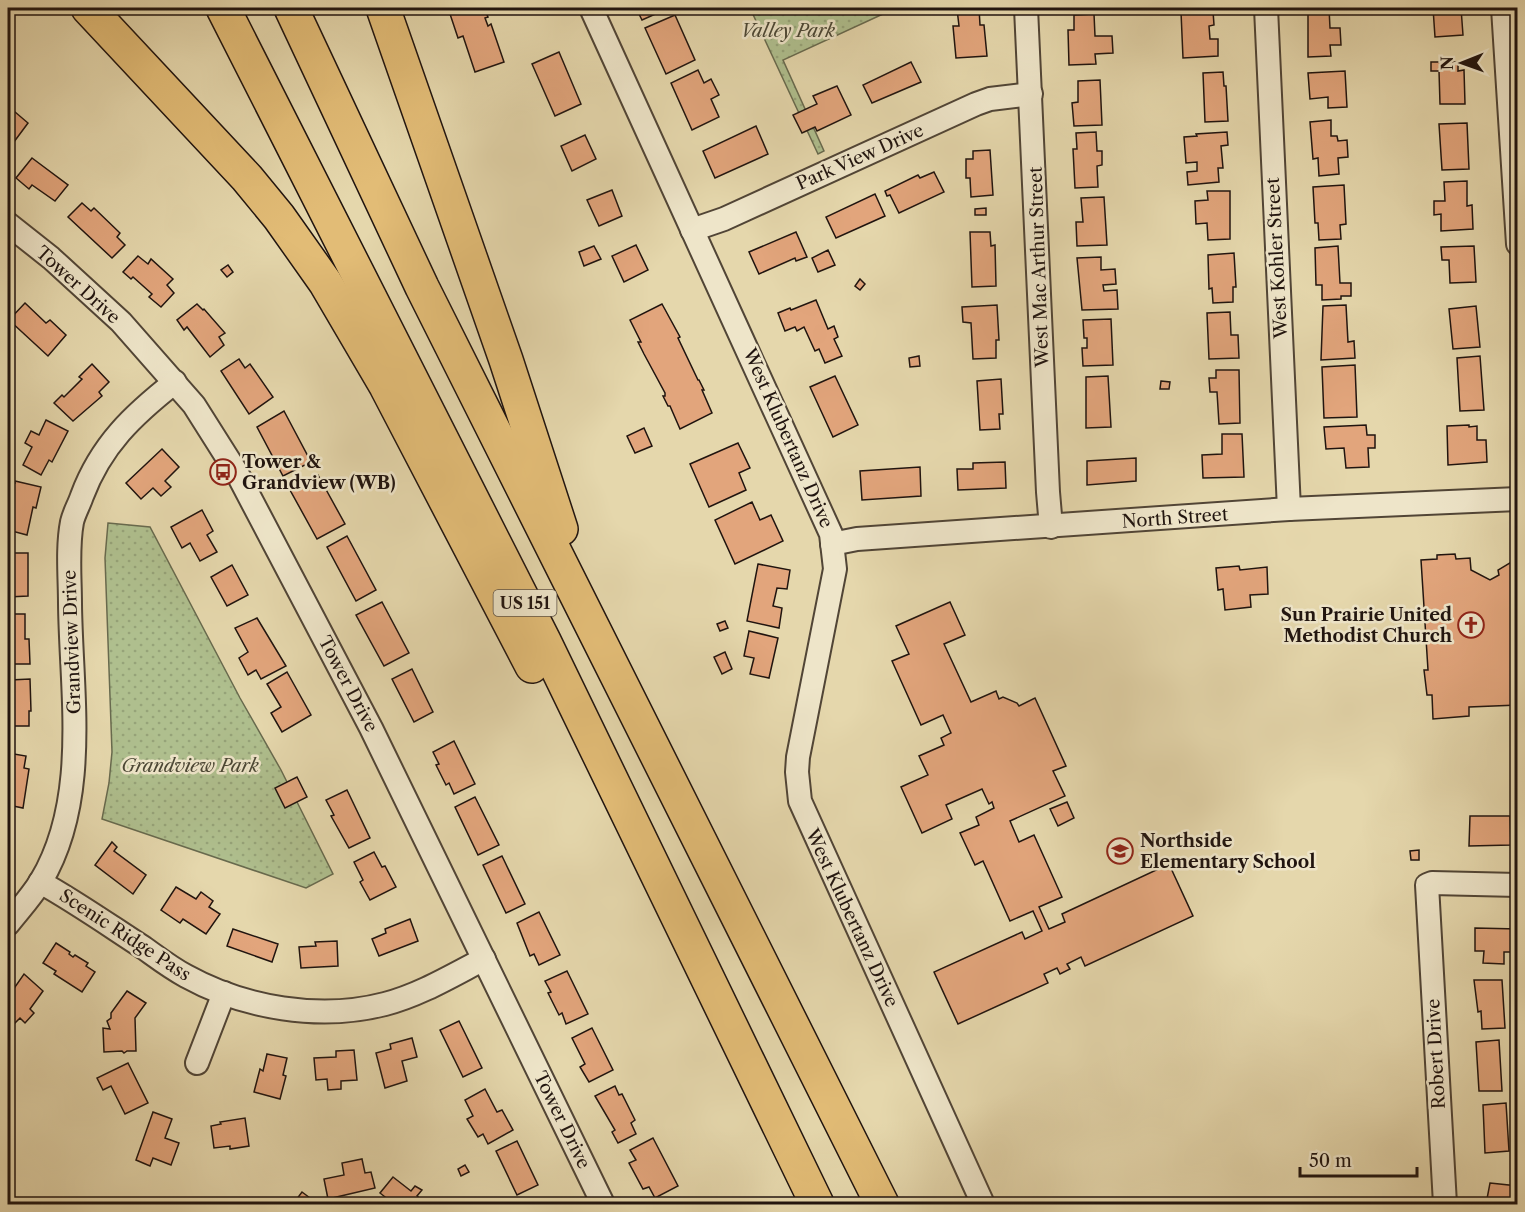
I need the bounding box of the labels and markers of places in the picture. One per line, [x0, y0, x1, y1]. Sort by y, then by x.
place label: Tower & Grandview (WB) [242, 451, 396, 494]
bus stop icon: Tower & Grandview (WB) [208, 457, 238, 487]
place label: Sun Prairie United Methodist Church [1280, 604, 1453, 647]
church icon: Sun Prairie United Methodist Church [1456, 610, 1486, 640]
place label: Northside Elementary School [1140, 830, 1316, 873]
school or university icon: Northside Elementary School [1105, 836, 1135, 866]

